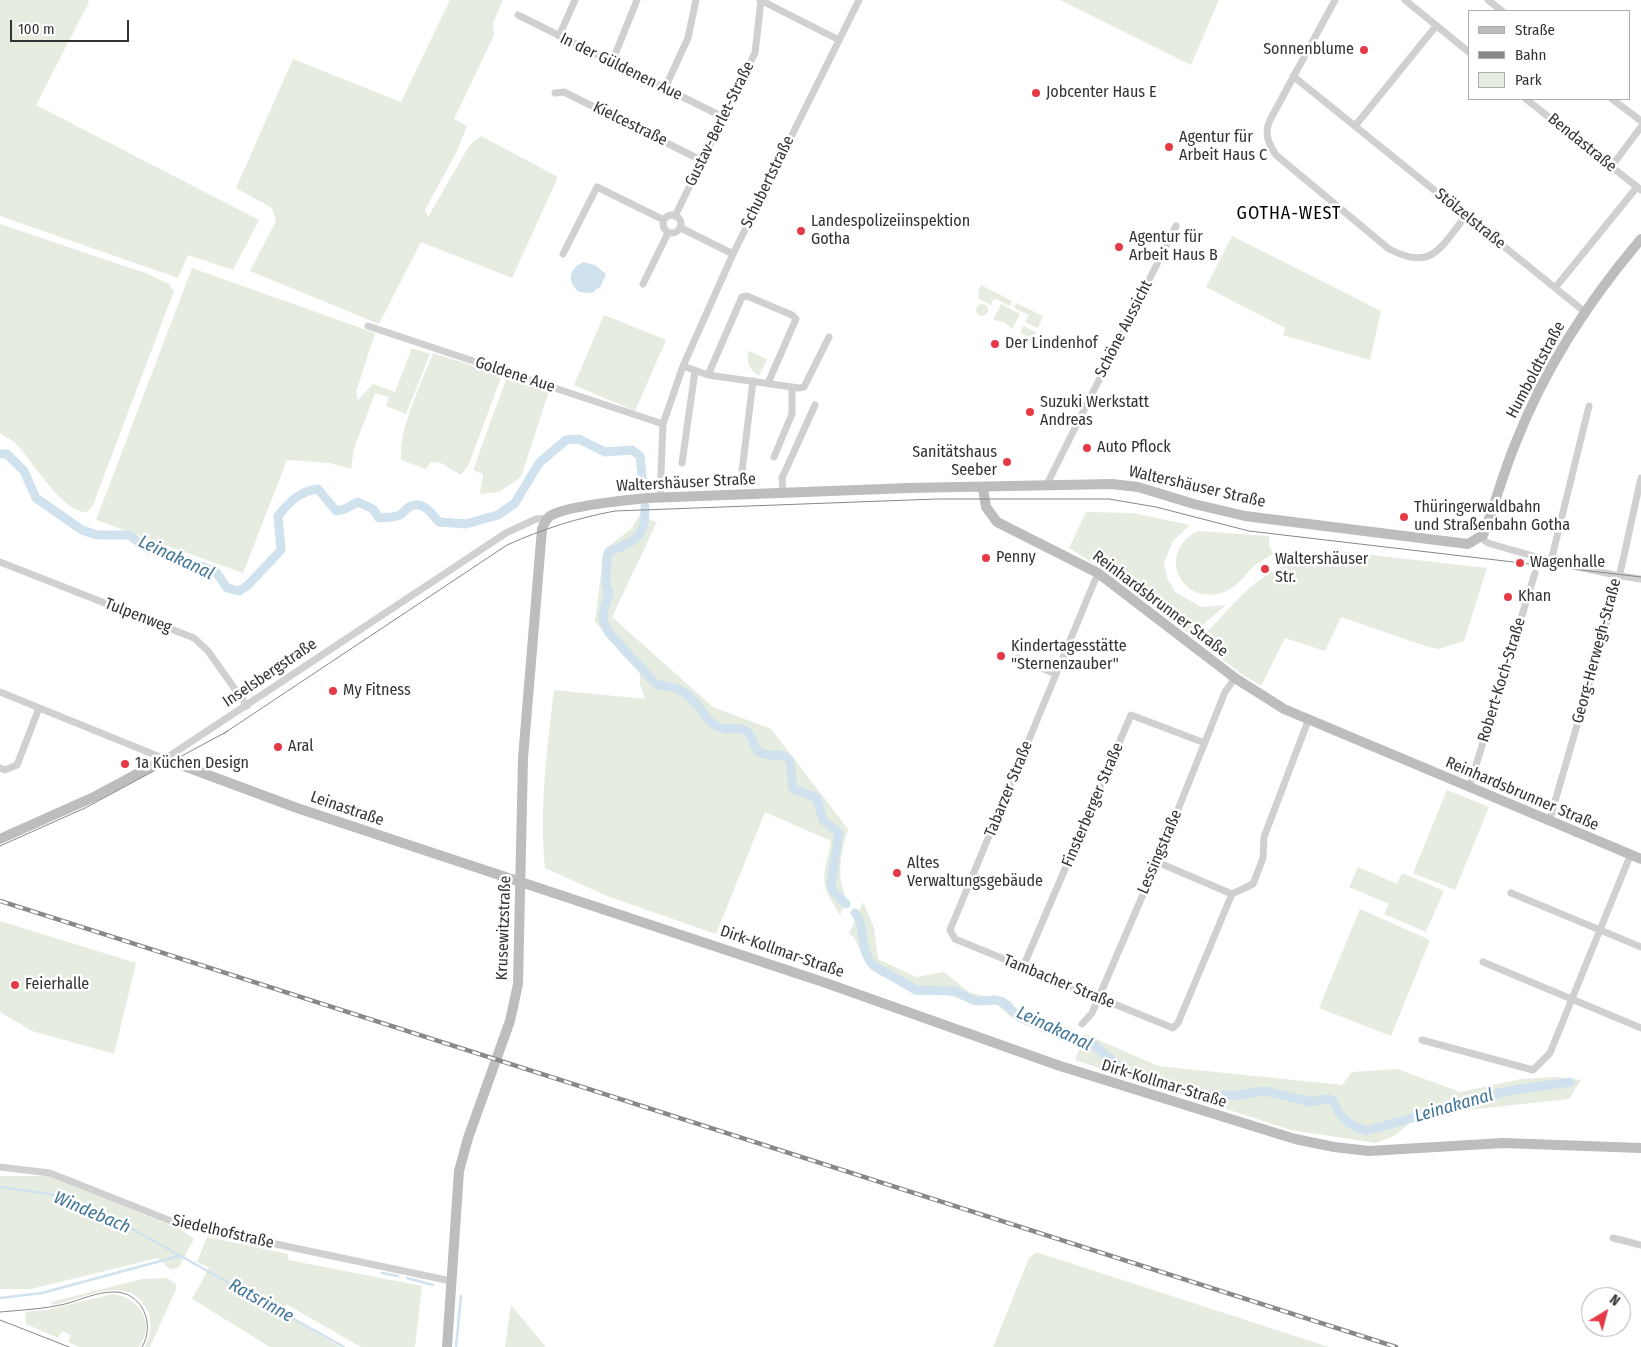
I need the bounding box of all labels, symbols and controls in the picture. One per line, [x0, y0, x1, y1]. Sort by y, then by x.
scale bar [12, 10, 131, 42]
legend [1468, 10, 1631, 100]
text: 100 m [18, 20, 55, 38]
text: Straße [1515, 21, 1555, 39]
street label: In der Güldenen Aue [557, 29, 685, 105]
place label: Sonnenblume [1263, 40, 1354, 60]
marker: Sonnenblume [1358, 44, 1370, 56]
text: Bahn [1515, 46, 1546, 64]
street label: Gustav-Berlet-Straße [681, 58, 759, 190]
text: Park [1515, 71, 1542, 89]
place label: Jobcenter Haus E [1046, 83, 1156, 103]
marker: Jobcenter Haus E [1030, 87, 1042, 99]
street label: Kielcestraße [590, 98, 670, 150]
street label: Bendastraße [1544, 109, 1620, 177]
place label: Agentur für Arbeit Haus C [1179, 128, 1267, 166]
street label: Schubertstraße [737, 133, 799, 231]
marker: Agentur für Arbeit Haus C [1163, 141, 1175, 153]
street label: Stölzelstraße [1431, 185, 1509, 253]
district label: GOTHA-WEST [1235, 203, 1343, 225]
place label: Landespolizeiinspektion Gotha [811, 212, 970, 250]
marker: Landespolizeiinspektion Gotha [795, 225, 807, 237]
place label: Agentur für Arbeit Haus B [1129, 228, 1218, 266]
marker: Agentur für Arbeit Haus B [1113, 241, 1125, 253]
street label: Schöne Aussicht [1091, 277, 1157, 381]
street label: Humboldtstraße [1502, 318, 1570, 422]
place label: Der Lindenhof [1005, 334, 1098, 354]
marker: Der Lindenhof [989, 338, 1001, 350]
street label: Goldene Aue [473, 353, 557, 397]
place label: Suzuki Werkstatt Andreas [1040, 393, 1149, 431]
marker: Suzuki Werkstatt Andreas [1024, 406, 1036, 418]
place label: Auto Pflock [1097, 438, 1171, 458]
marker: Auto Pflock [1081, 442, 1093, 454]
place label: Sanitätshaus Seeber [912, 443, 997, 481]
marker: Sanitätshaus Seeber [1001, 456, 1013, 468]
street label: Waltershäuser Straße [1127, 462, 1267, 512]
street label: Waltershäuser Straße [616, 470, 756, 496]
place label: Thüringerwaldbahn und Straßenbahn Gotha [1414, 498, 1570, 536]
marker: Thüringerwaldbahn und Straßenbahn Gotha [1398, 511, 1410, 523]
water label: Leinakanal [135, 531, 217, 585]
street label: Reinhardsbrunner Straße [1088, 547, 1232, 661]
place label: Penny [996, 548, 1036, 568]
place label: Waltershäuser Str. [1275, 550, 1368, 588]
marker: Penny [980, 552, 992, 564]
place label: Wagenhalle [1530, 553, 1605, 573]
marker: Wagenhalle [1514, 557, 1526, 569]
marker: Waltershäuser Str. [1259, 563, 1271, 575]
street label: Georg-Herwegh-Straße [1568, 576, 1626, 726]
place label: Khan [1518, 587, 1551, 607]
marker: Khan [1502, 591, 1514, 603]
street label: Tulpenweg [102, 594, 174, 638]
street label: Robert-Koch-Straße [1474, 615, 1530, 745]
street label: Inselsbergstraße [219, 635, 321, 711]
place label: Kindertagesstätte "Sternenzauber" [1011, 637, 1127, 675]
marker: Kindertagesstätte "Sternenzauber" [995, 650, 1007, 662]
place label: My Fitness [343, 681, 411, 701]
marker: My Fitness [327, 685, 339, 697]
place label: Aral [288, 737, 313, 757]
street label: Tabarzer Straße [981, 738, 1037, 840]
street label: Finsterberger Straße [1058, 740, 1128, 870]
marker: Aral [272, 741, 284, 753]
street label: Reinhardsbrunner Straße [1442, 753, 1602, 835]
place label: 1a Küchen Design [135, 754, 249, 774]
marker: 1a Küchen Design [119, 758, 131, 770]
street label: Leinastraße [308, 788, 386, 830]
street label: Lessingstraße [1134, 807, 1186, 897]
place label: Altes Verwaltungsgebäude [907, 854, 1043, 892]
marker: Altes Verwaltungsgebäude [891, 867, 903, 879]
street label: Krusewitzstraße [493, 875, 515, 981]
street label: Dirk-Kollmar-Straße [717, 922, 847, 982]
street label: Tambacher Straße [1001, 951, 1117, 1013]
place label: Feierhalle [25, 975, 89, 995]
marker: Feierhalle [9, 979, 21, 991]
water label: Leinakanal [1013, 1002, 1095, 1056]
street label: Dirk-Kollmar-Straße [1099, 1056, 1229, 1112]
water label: Leinakanal [1412, 1084, 1496, 1128]
water label: Windebach [50, 1187, 134, 1239]
street label: Siedelhofstraße [170, 1211, 276, 1253]
water label: Ratsrinne [225, 1274, 297, 1328]
north arrow [1581, 1287, 1631, 1337]
text: N [1606, 1291, 1623, 1310]

